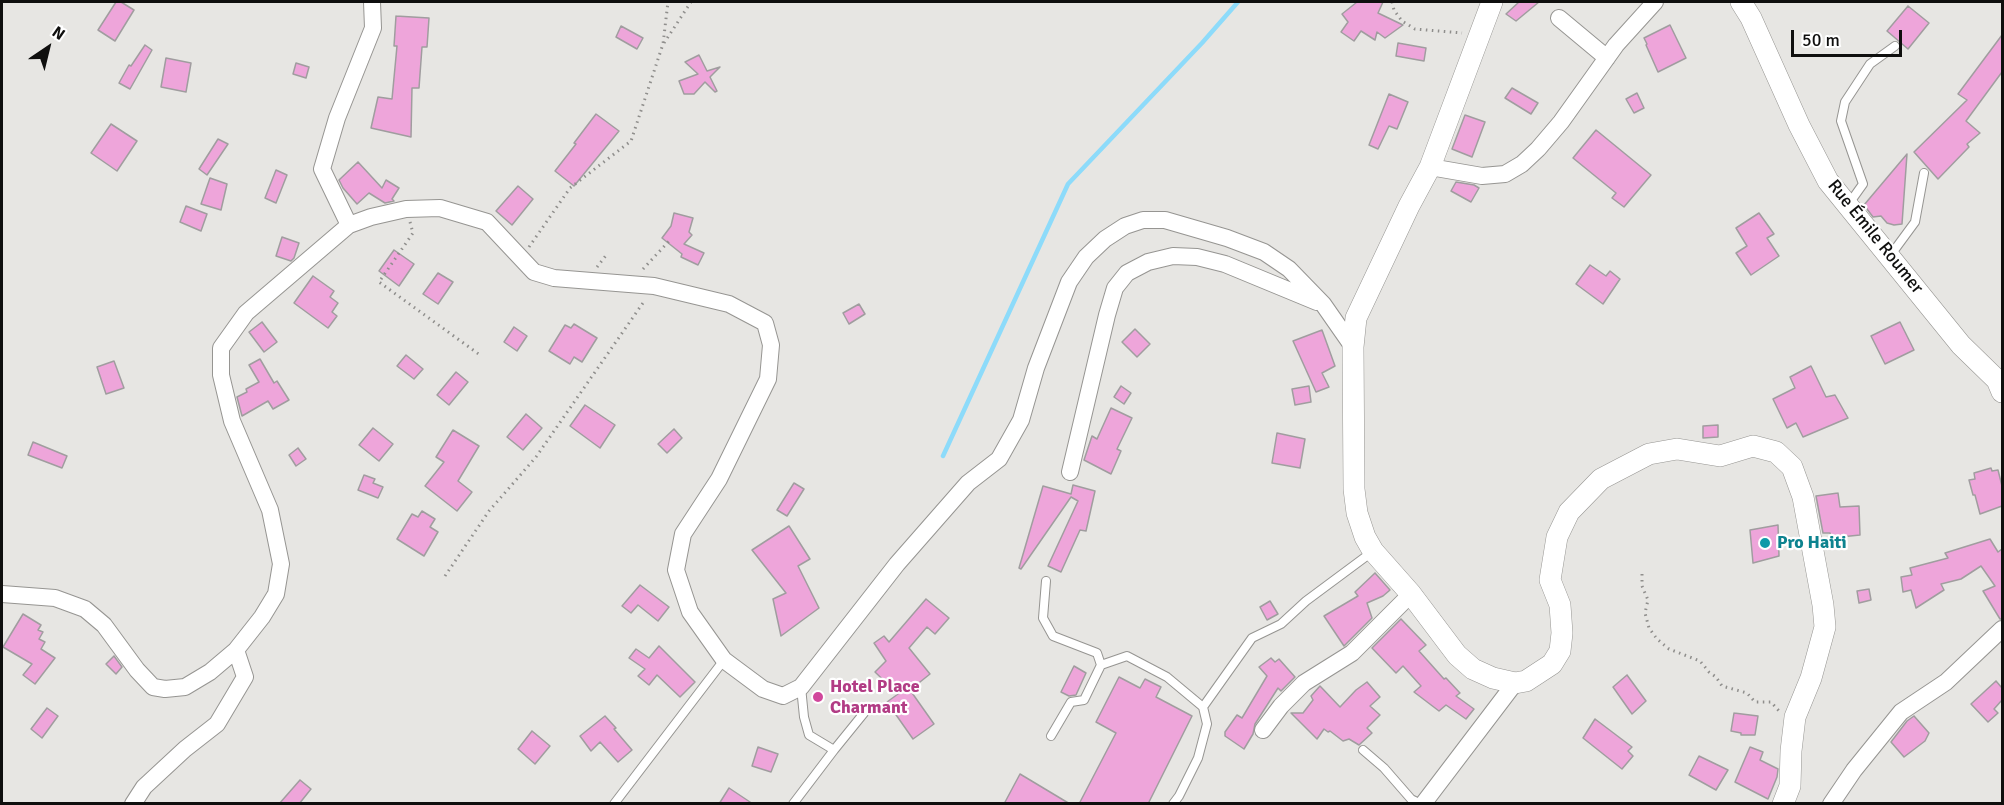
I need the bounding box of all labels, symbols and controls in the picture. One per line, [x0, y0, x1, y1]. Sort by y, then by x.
north arrow [18, 18, 78, 78]
scale bar [1794, 18, 1905, 56]
text: N [48, 22, 69, 45]
text: 50 m [1802, 29, 1840, 51]
street label: Rue Émile Roumer [1822, 176, 1928, 298]
place label: Pro Haiti [1777, 532, 1847, 554]
marker: Pro Haiti [1758, 536, 1772, 550]
place label: Hotel Place Charmant [830, 676, 920, 718]
marker: Hotel Place Charmant [811, 690, 825, 704]

